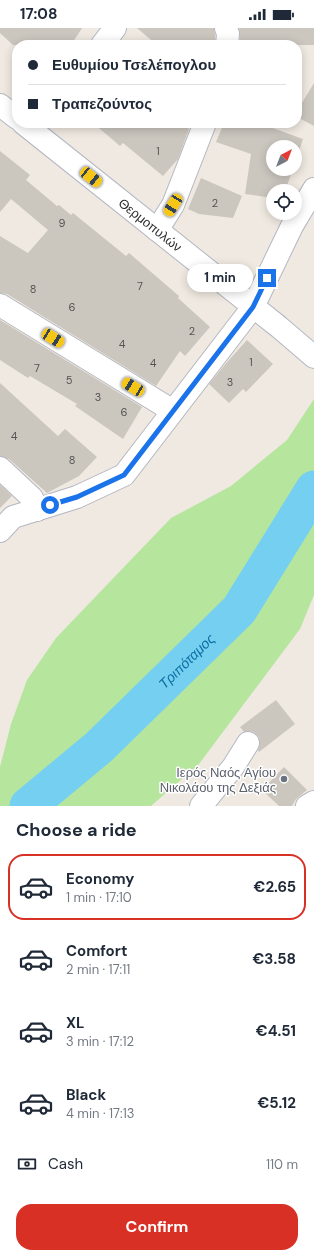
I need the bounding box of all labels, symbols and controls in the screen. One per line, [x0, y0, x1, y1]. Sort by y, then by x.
text: 17:08 [20, 4, 57, 24]
text: Ευθυμίου Τσελέπογλου [52, 55, 216, 75]
text: Τραπεζούντος [52, 94, 152, 114]
north arrow [266, 140, 302, 176]
map controls [266, 140, 302, 220]
house number: 1 [156, 144, 160, 158]
car [78, 165, 104, 189]
button: locate [266, 184, 302, 220]
car [162, 192, 184, 218]
street label: Θερμοπυλών [115, 194, 186, 255]
house number: 2 [212, 196, 218, 210]
house number: 9 [59, 216, 66, 230]
callout: 1 min [187, 264, 253, 292]
text: 1 min [204, 269, 236, 286]
route end [258, 269, 276, 287]
house number: 7 [137, 279, 143, 293]
house number: 8 [30, 282, 36, 296]
house number: 6 [69, 300, 76, 314]
house number: 2 [189, 324, 195, 338]
car [40, 327, 66, 349]
house number: 4 [119, 337, 126, 351]
house number: 1 [249, 355, 253, 369]
house number: 4 [150, 356, 157, 370]
house number: 7 [34, 361, 40, 375]
house number: 5 [66, 373, 73, 387]
house number: 3 [227, 375, 233, 389]
car [120, 376, 146, 398]
house number: 3 [95, 390, 101, 404]
house number: 6 [121, 405, 128, 419]
house number: 4 [11, 429, 18, 443]
house number: 8 [69, 453, 75, 467]
route start [41, 496, 59, 514]
water label: Τριπόταμος [155, 630, 219, 693]
place label: Ιερός Ναός Αγίου Νικολάου της Δεξιάς [160, 764, 276, 796]
marker: Ιερός Ναός Αγίου Νικολάου της Δεξιάς [279, 774, 289, 784]
text: Choose a ride [16, 818, 137, 842]
icon: car [18, 869, 54, 905]
text: Economy [66, 869, 134, 889]
text: €2.65 [254, 877, 296, 897]
text: 1 min · 17:10 [66, 889, 132, 906]
icon: car [18, 941, 54, 977]
text: Comfort [66, 941, 127, 961]
text: €3.58 [252, 949, 296, 969]
text: 2 min · 17:11 [66, 961, 130, 978]
icon: car [18, 1013, 54, 1049]
text: XL [66, 1013, 84, 1033]
text: €4.51 [256, 1021, 296, 1041]
text: 3 min · 17:12 [66, 1033, 134, 1050]
icon: car [18, 1085, 54, 1121]
text: Black [66, 1085, 106, 1105]
text: €5.12 [257, 1093, 296, 1113]
text: 4 min · 17:13 [66, 1105, 134, 1122]
icon: cash [16, 1153, 38, 1175]
text: Cash [48, 1154, 83, 1174]
text: 110 m [266, 1156, 298, 1173]
button: Confirm [16, 1204, 298, 1250]

